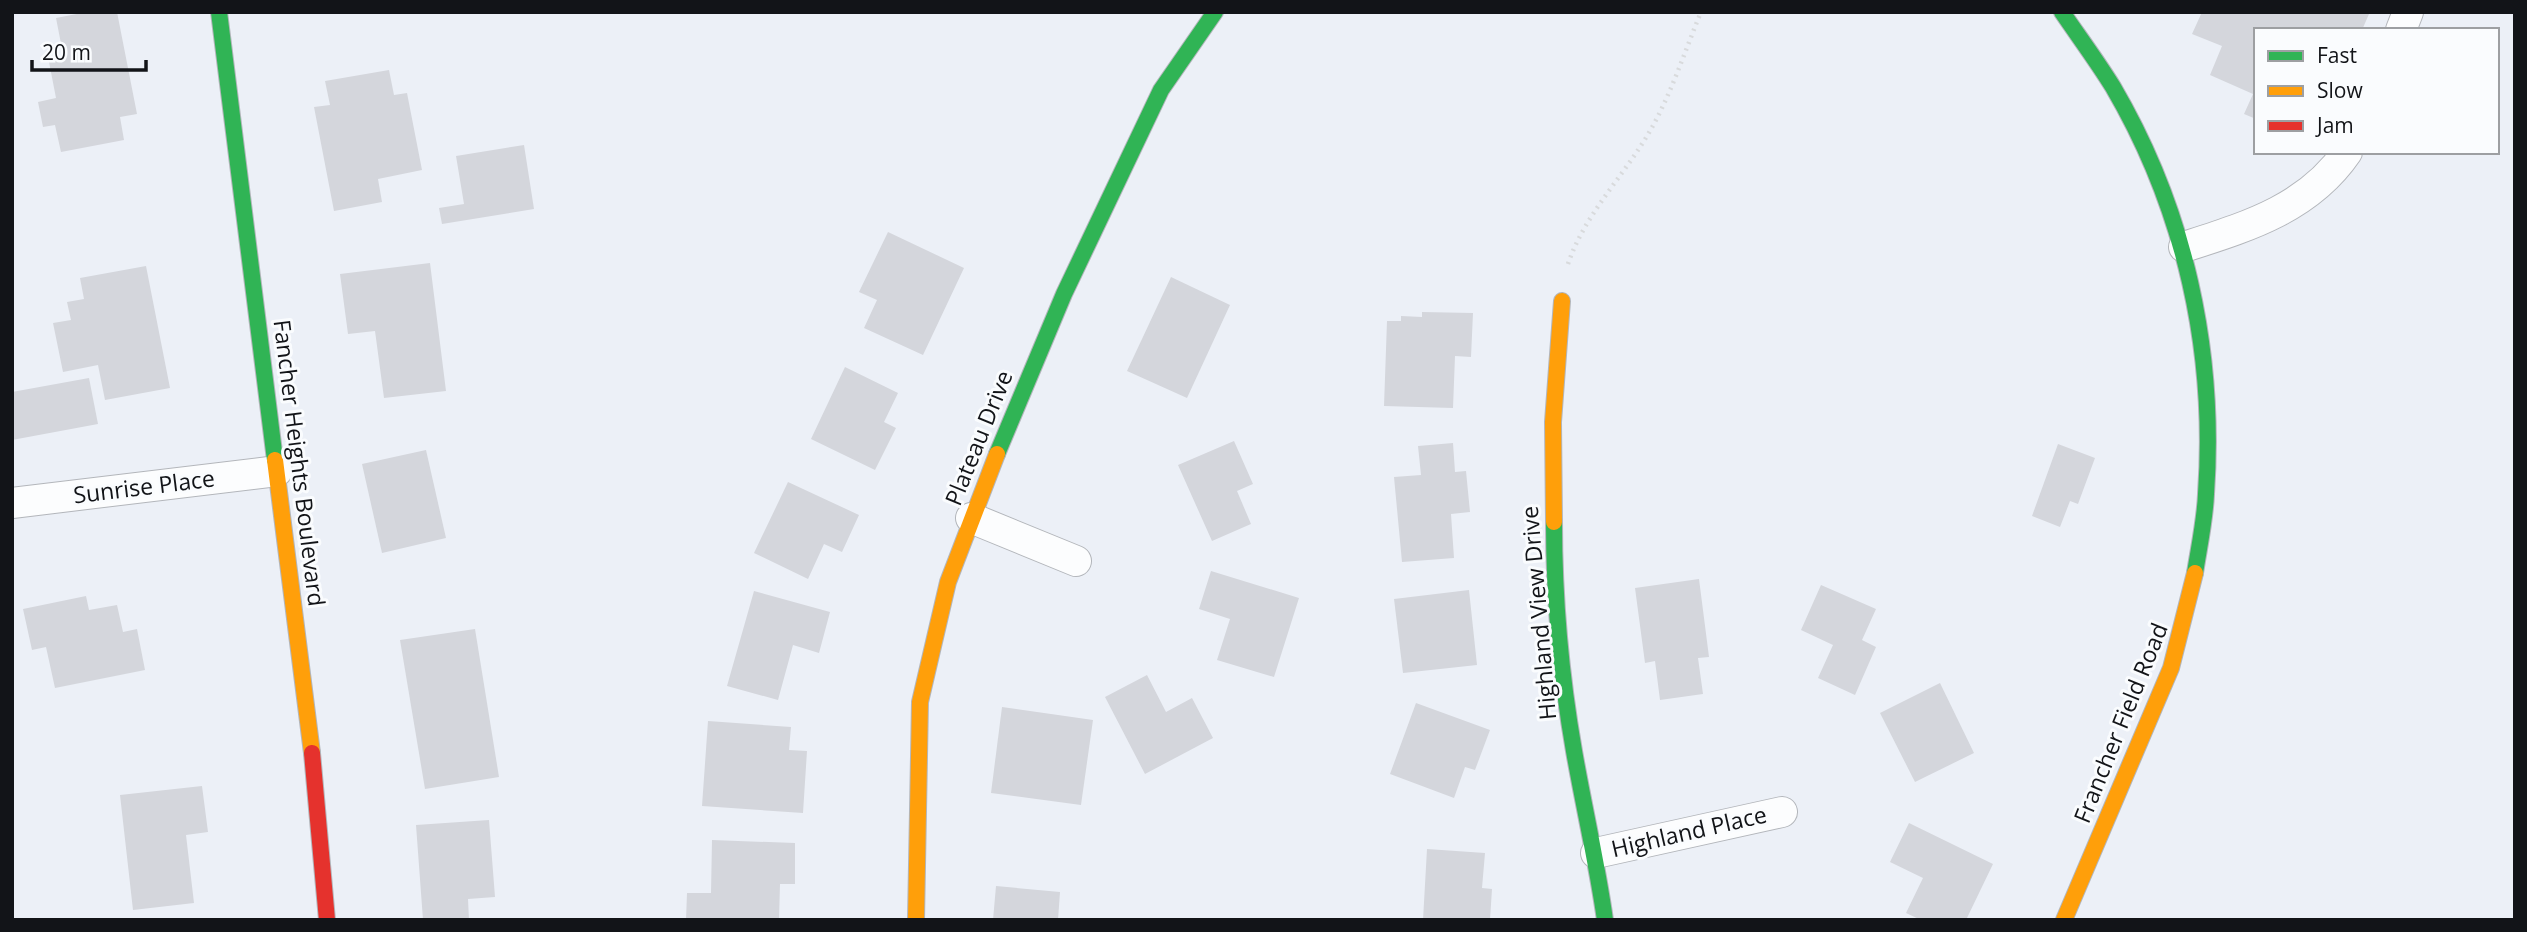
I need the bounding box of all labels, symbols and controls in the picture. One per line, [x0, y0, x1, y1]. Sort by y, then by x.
scale bar [32, 28, 145, 72]
legend [2254, 28, 2499, 154]
text: 20 m [42, 38, 91, 66]
text: Fast [2317, 41, 2357, 69]
text: Slow [2317, 76, 2363, 104]
text: Jam [2315, 111, 2354, 139]
street label: Fancher Heights Boulevard [267, 318, 333, 608]
street label: Plateau Drive [937, 365, 1020, 510]
street label: Sunrise Place [71, 461, 216, 511]
street label: Highland View Drive [1513, 505, 1563, 721]
street label: Francher Field Road [2065, 618, 2175, 827]
street label: Highland Place [1608, 798, 1770, 864]

